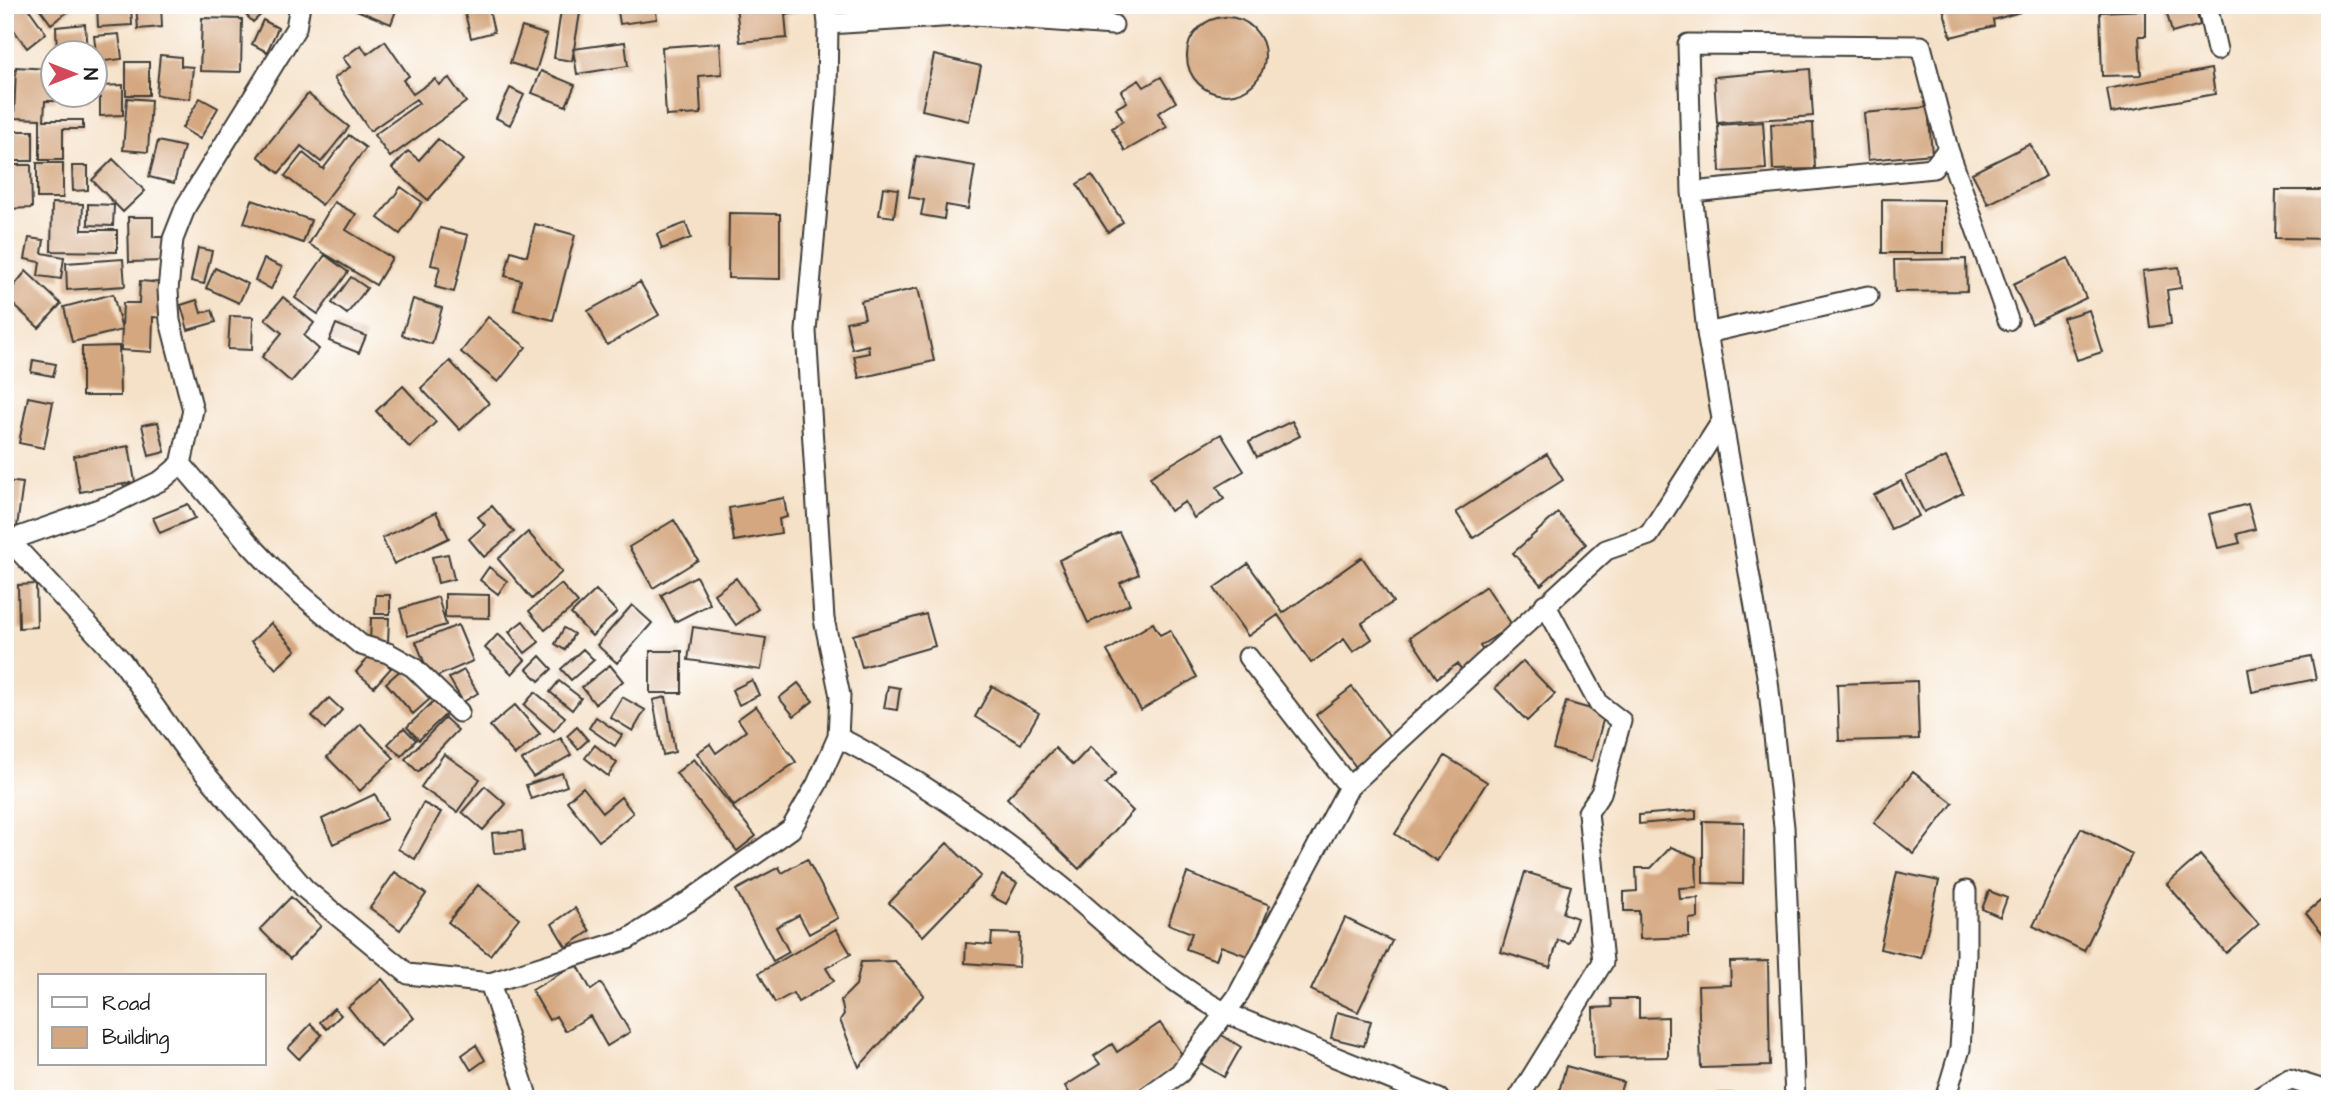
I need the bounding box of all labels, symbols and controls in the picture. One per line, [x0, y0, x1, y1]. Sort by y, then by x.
north arrow [38, 38, 108, 108]
text: N [76, 68, 103, 80]
legend [38, 974, 266, 1066]
text: Road [102, 989, 150, 1018]
text: Building [102, 1023, 170, 1054]

